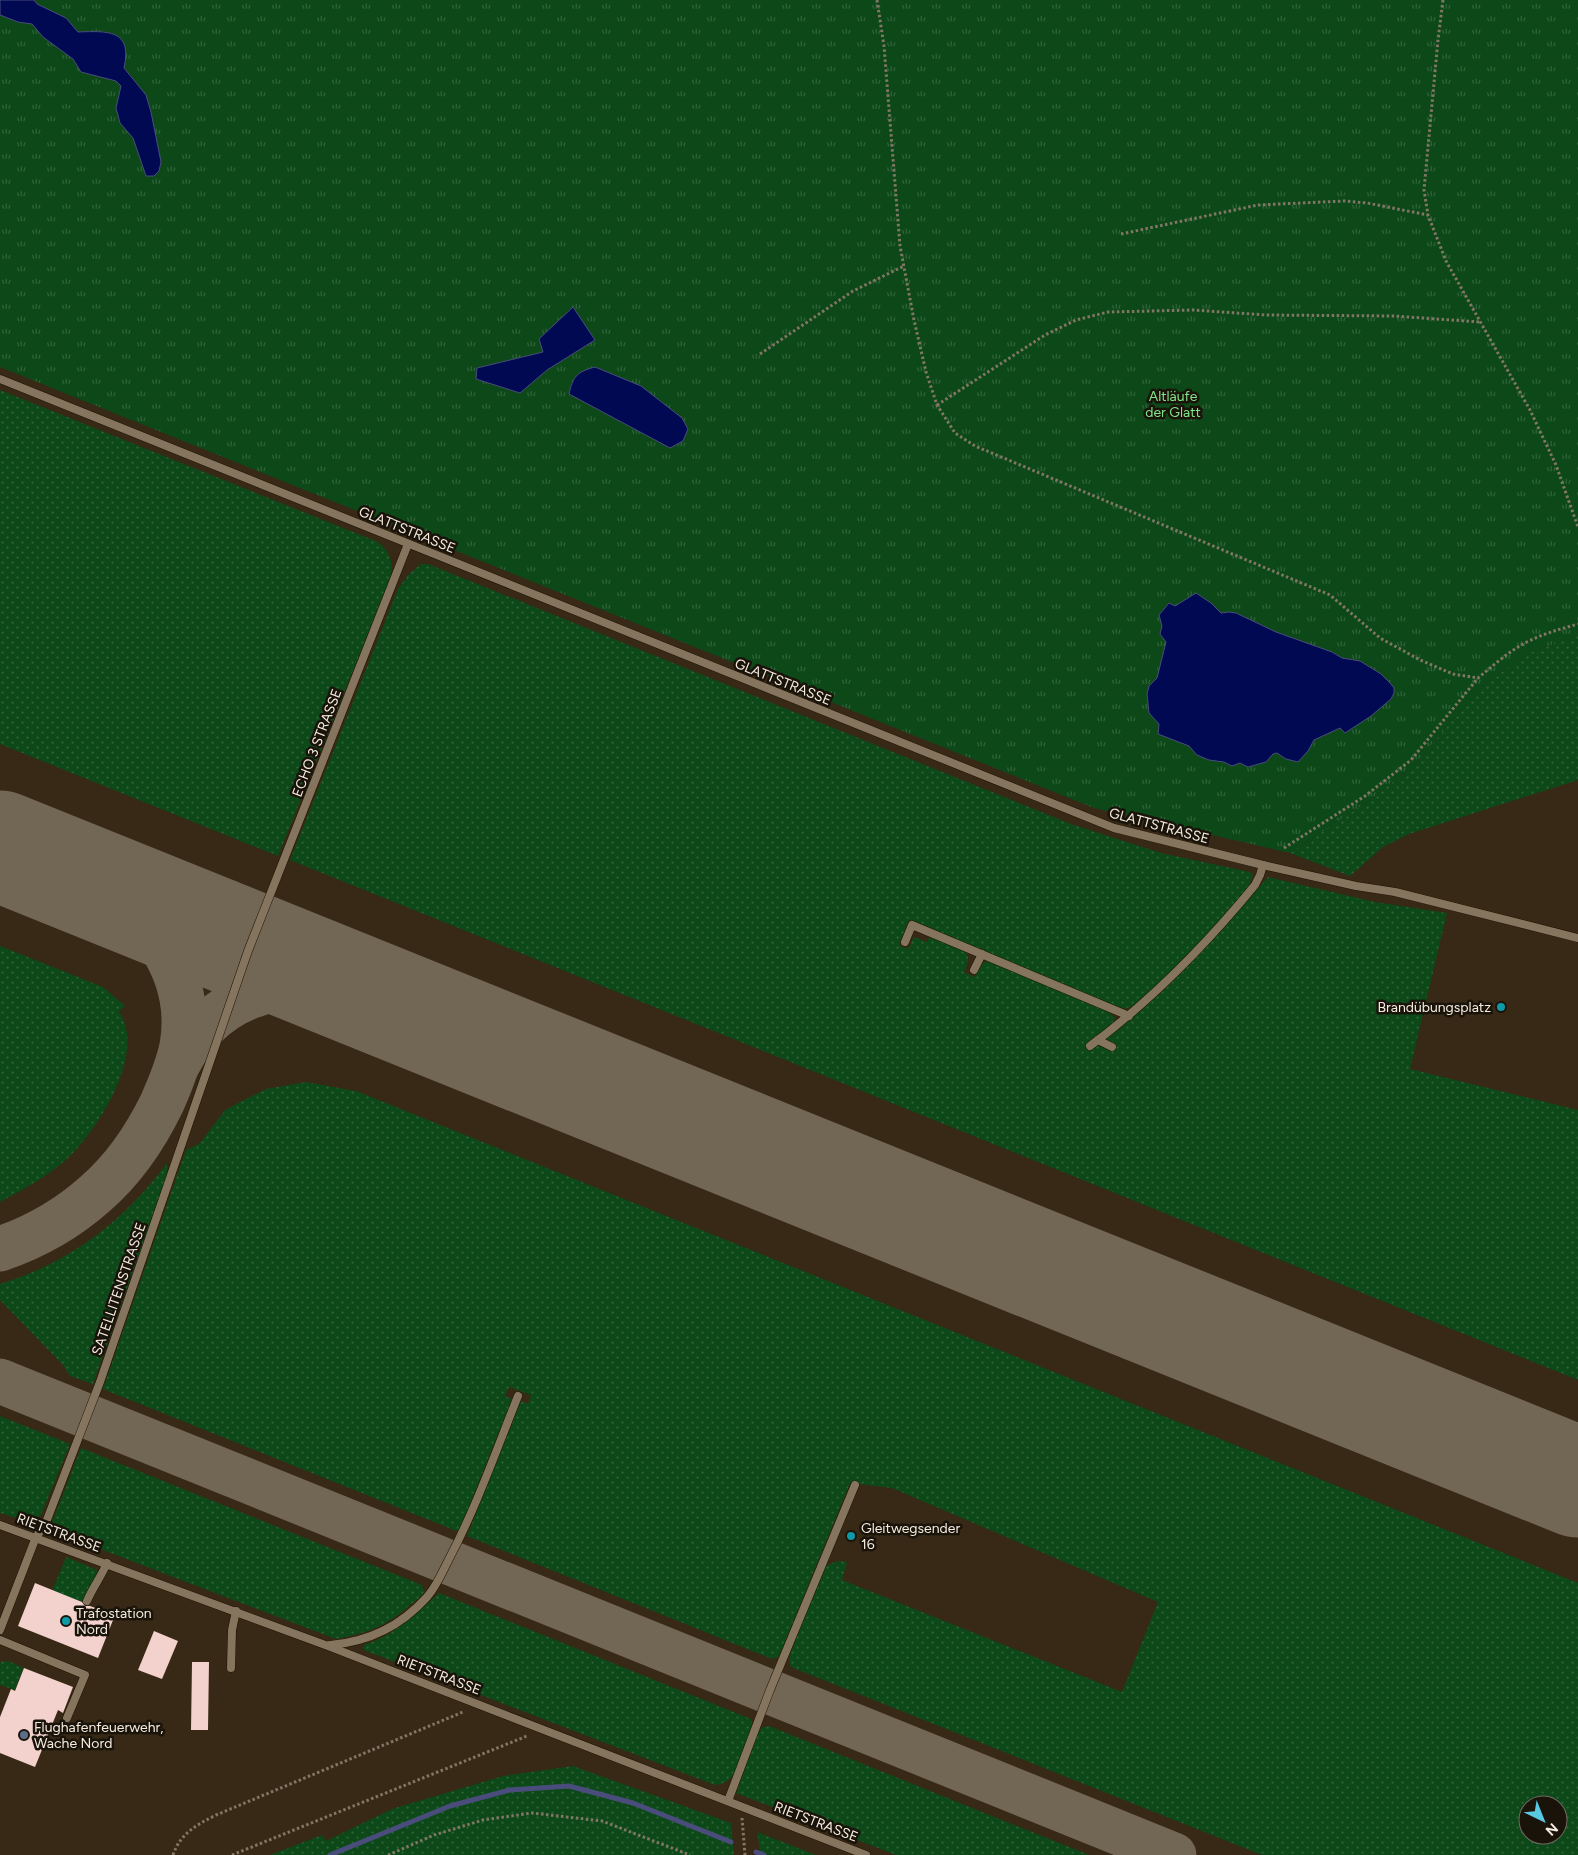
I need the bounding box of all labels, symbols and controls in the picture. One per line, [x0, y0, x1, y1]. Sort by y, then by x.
park label: Altläufe der Glatt [1145, 388, 1201, 421]
street label: GLATTSTRASSE [356, 503, 458, 557]
street label: GLATTSTRASSE [732, 655, 834, 709]
street label: ECHO 3 STRASSE [289, 687, 345, 799]
street label: GLATTSTRASSE [1107, 804, 1211, 848]
place label: Brandübungsplatz [1378, 999, 1491, 1016]
marker: Brandübungsplatz [1495, 1001, 1507, 1013]
street label: SATELLITENSTRASSE [88, 1220, 150, 1358]
street label: RIETSTRASSE [14, 1510, 104, 1556]
place label: Gleitwegsender 16 [861, 1520, 960, 1553]
marker: Gleitwegsender 16 [845, 1530, 857, 1542]
place label: Trafostation Nord [76, 1605, 152, 1638]
marker: Trafostation Nord [60, 1615, 72, 1627]
street label: RIETSTRASSE [395, 1651, 483, 1699]
place label: Flughafenfeuerwehr, Wache Nord [34, 1719, 163, 1752]
marker: Flughafenfeuerwehr, Wache Nord [18, 1729, 30, 1741]
north arrow [1518, 1795, 1568, 1845]
street label: RIETSTRASSE [772, 1798, 860, 1846]
text: N [1542, 1819, 1561, 1839]

